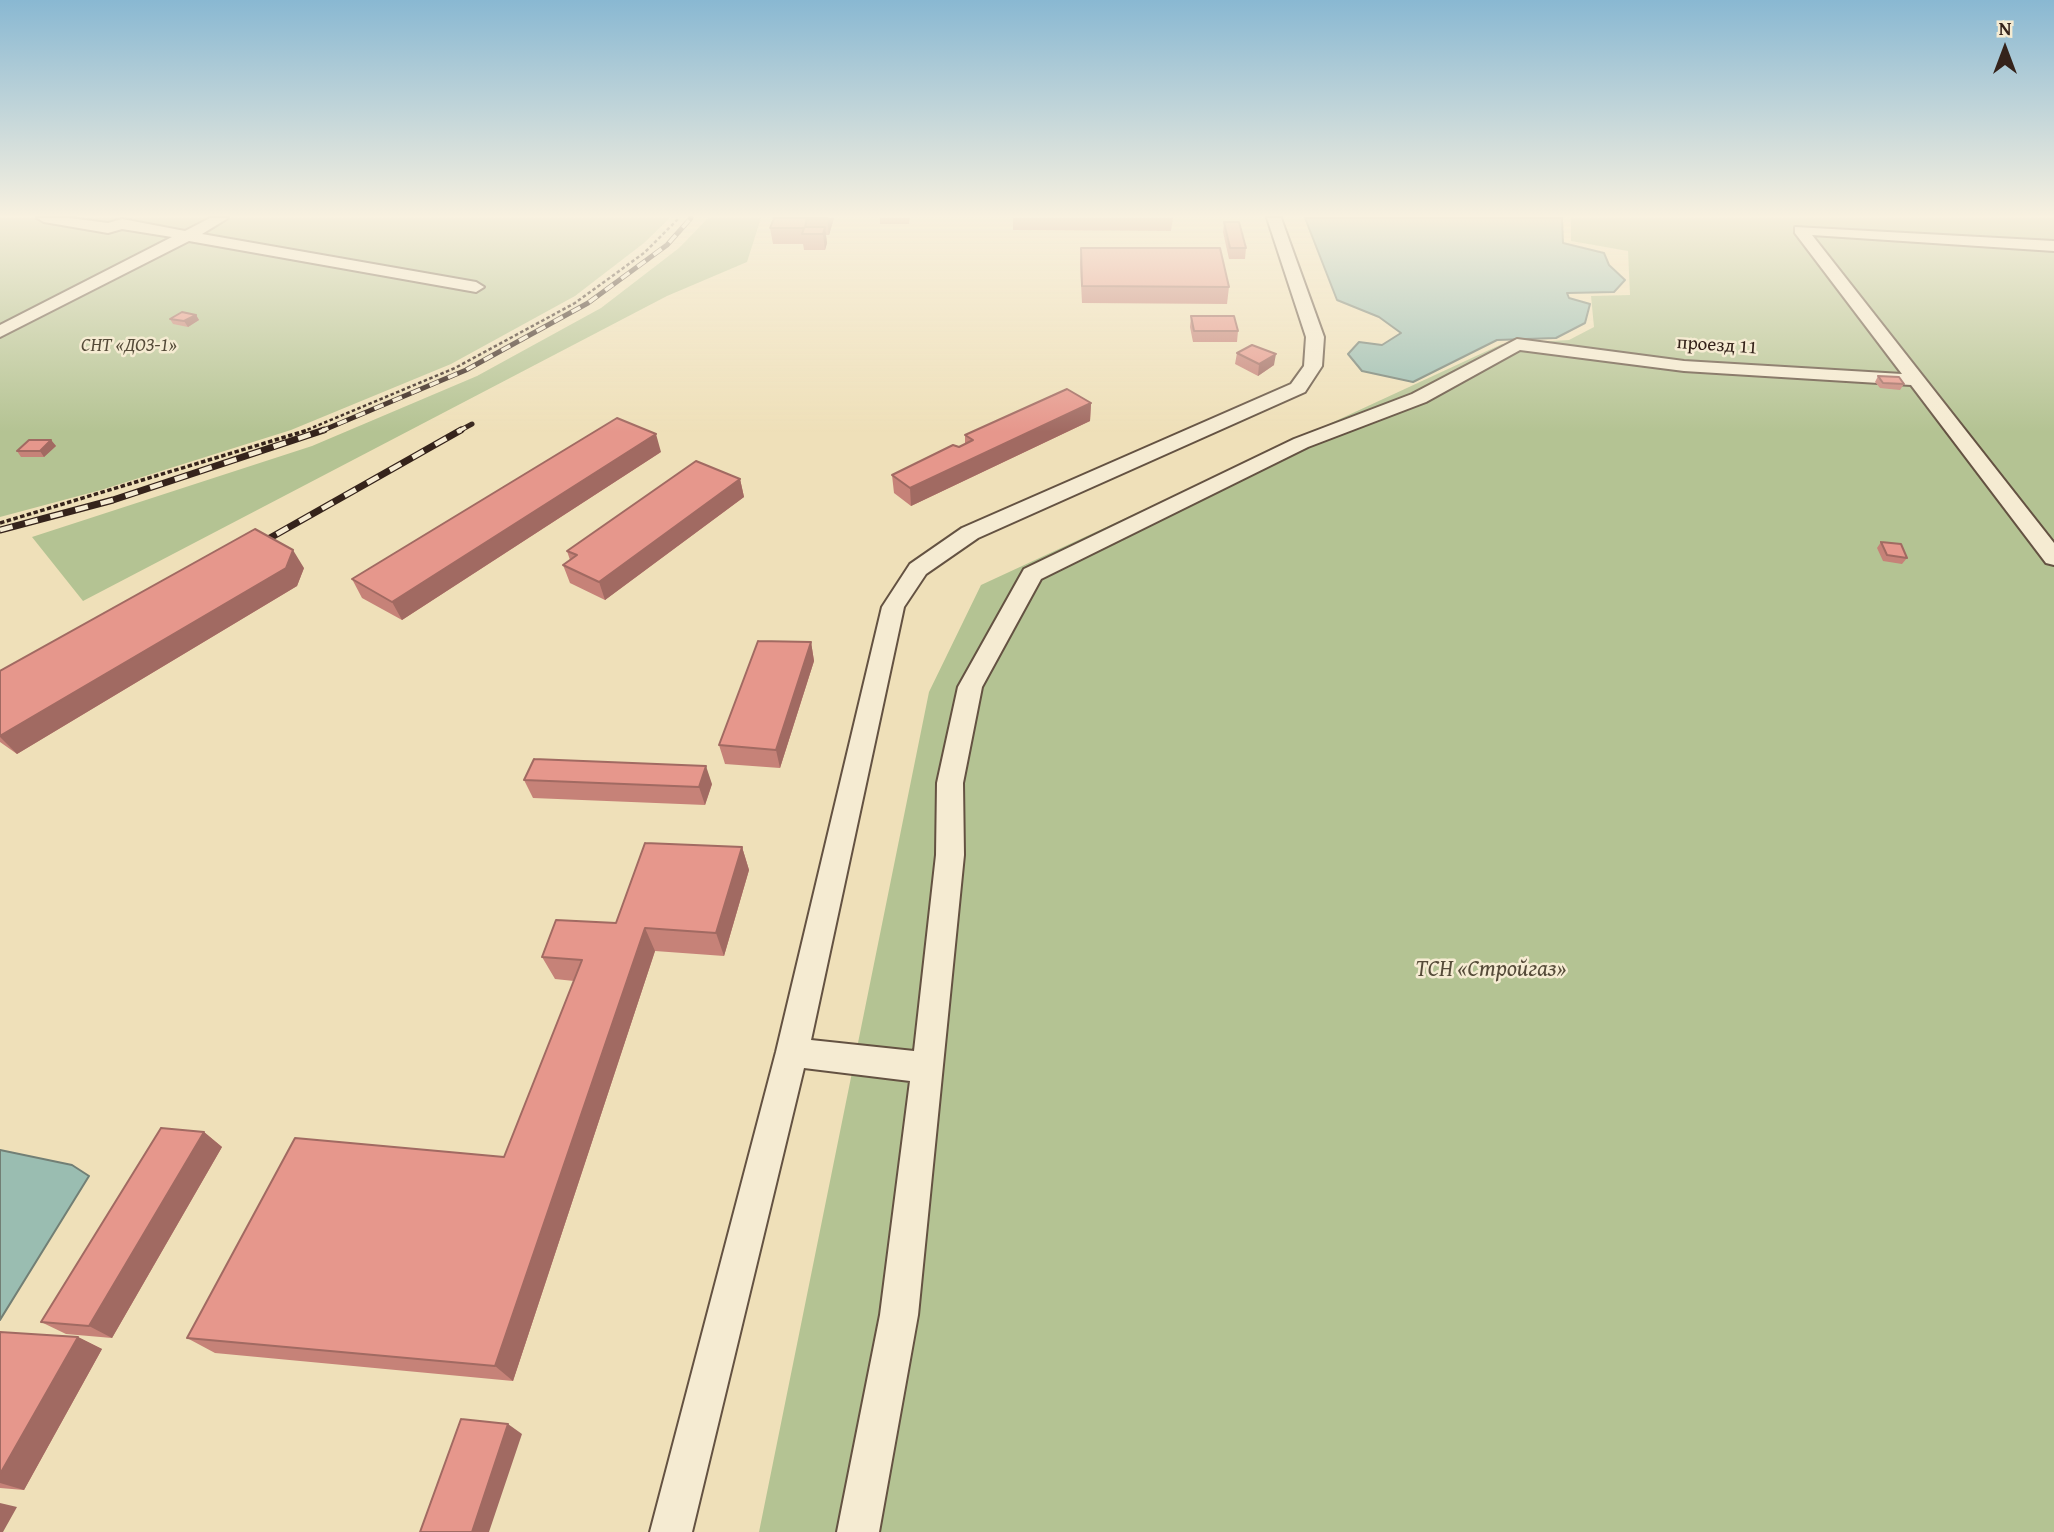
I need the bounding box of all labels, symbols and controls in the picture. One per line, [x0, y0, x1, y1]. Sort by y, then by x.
north arrow [1970, 14, 2040, 84]
text: N [1999, 14, 2011, 42]
street label: проезд 11 [1676, 332, 1758, 360]
park label: СНТ «ДОЗ-1» [81, 335, 177, 357]
park label: ТСН «Стройгаз» [1416, 956, 1566, 984]

